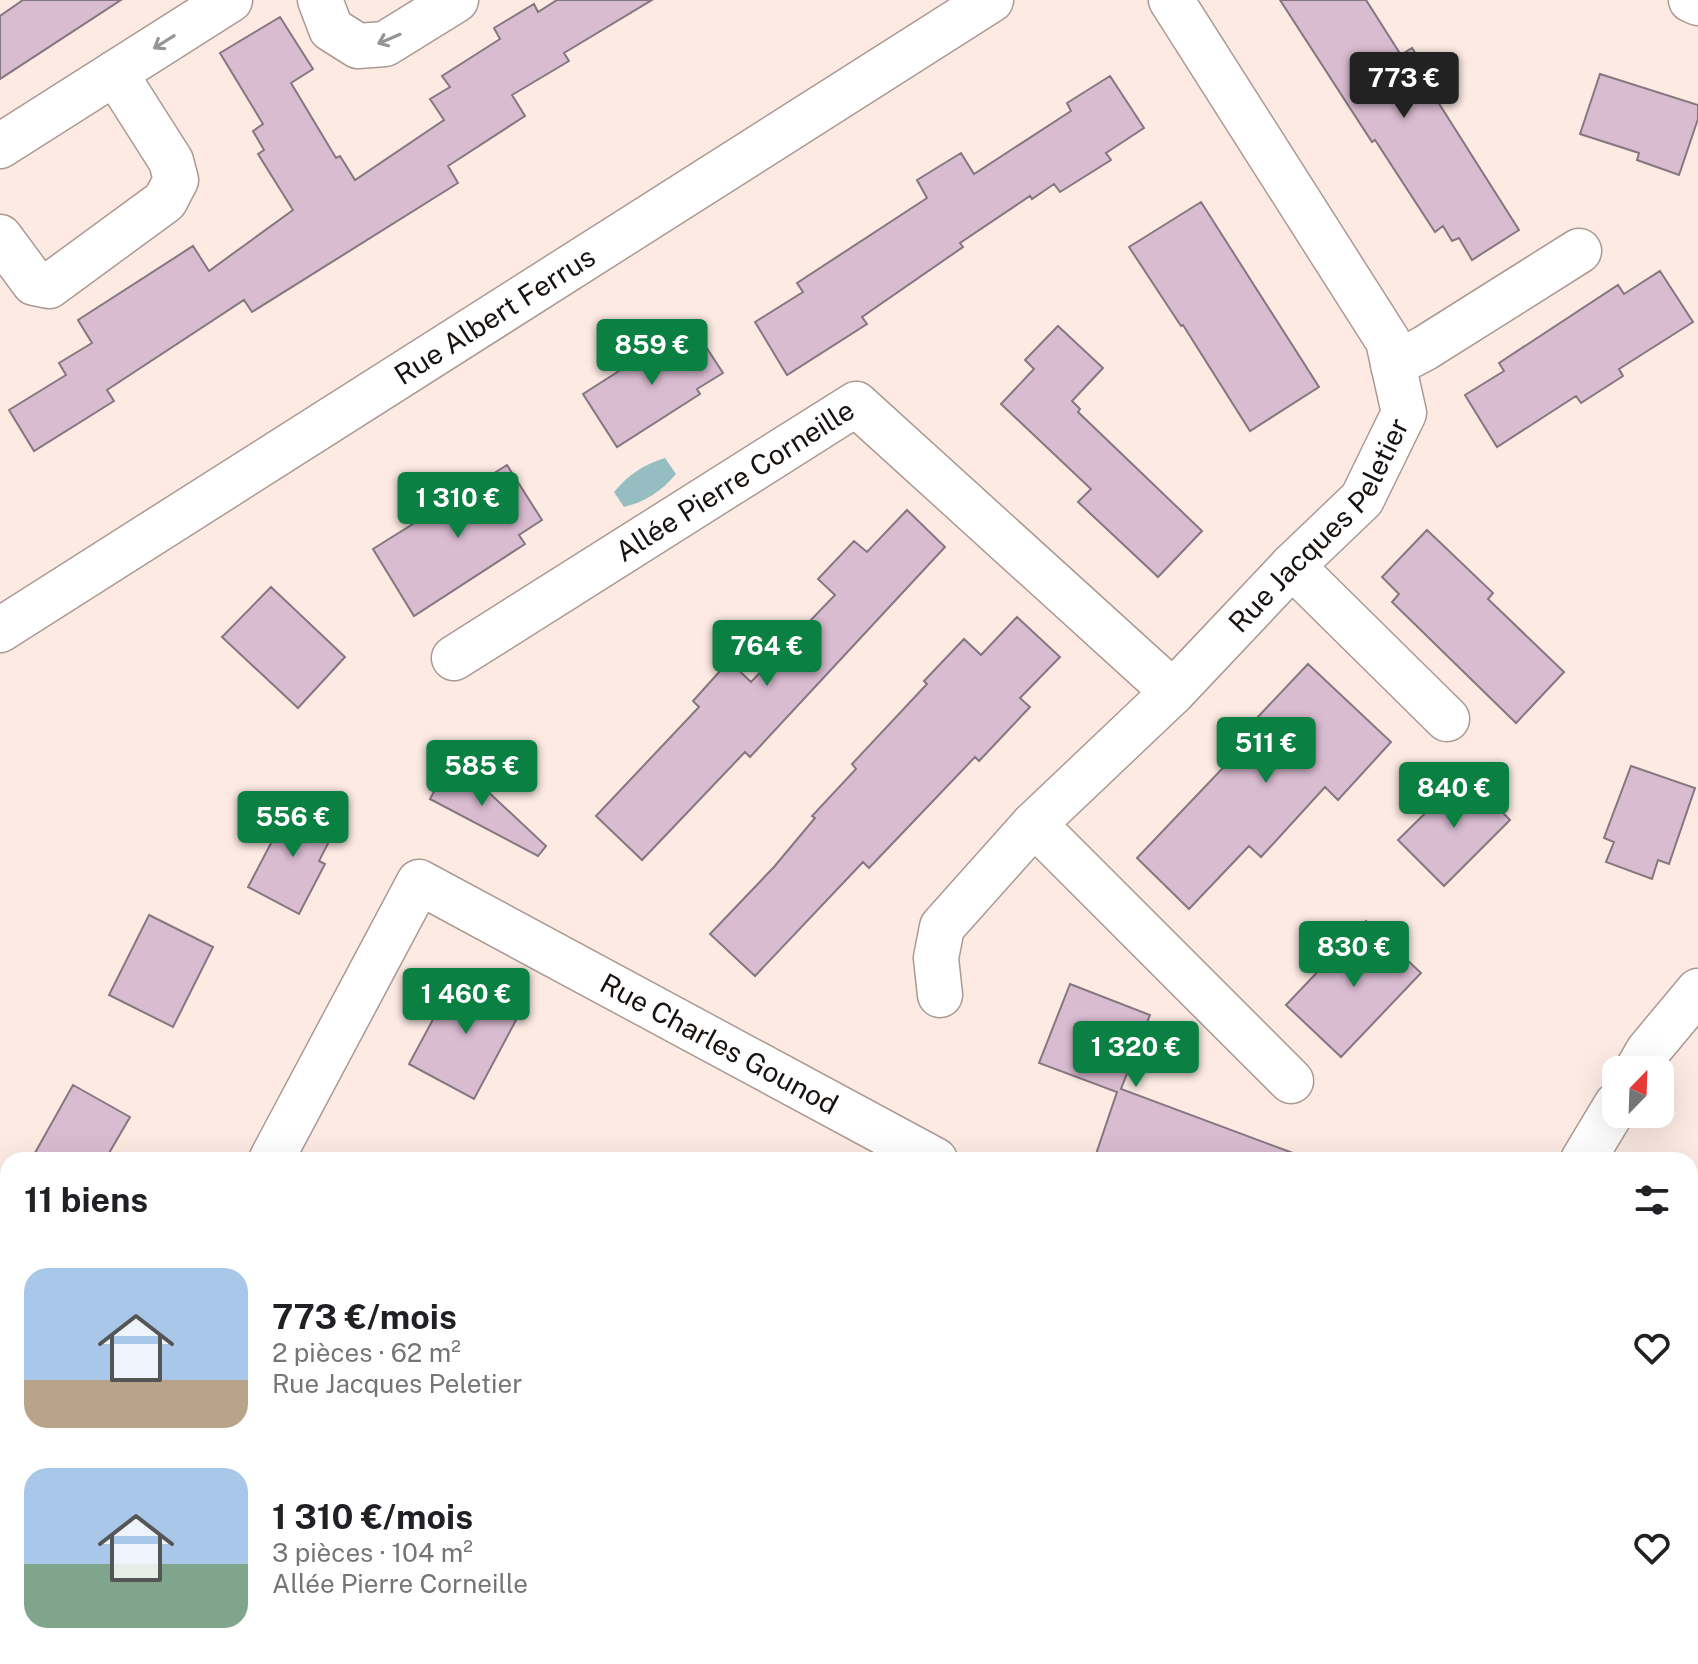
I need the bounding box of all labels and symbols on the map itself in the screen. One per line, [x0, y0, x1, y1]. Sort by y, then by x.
one-way arrow [377, 32, 402, 47]
one-way arrow [153, 34, 176, 50]
pin: 773 € [1348, 52, 1460, 120]
street label: Rue Albert Ferrus [388, 239, 601, 391]
pin: 859 € [596, 319, 708, 387]
street label: Allée Pierre Corneille [609, 393, 860, 568]
street label: Rue Jacques Peletier [1221, 412, 1415, 639]
pin: 1 310 € [384, 472, 532, 540]
pin: 764 € [711, 620, 823, 688]
pin: 511 € [1210, 717, 1322, 785]
pin: 585 € [426, 740, 538, 808]
pin: 840 € [1398, 762, 1510, 830]
pin: 556 € [237, 791, 349, 859]
pin: 830 € [1298, 921, 1410, 989]
street label: Rue Charles Gounod [595, 966, 844, 1121]
pin: 1 460 € [392, 968, 540, 1036]
pin: 1 320 € [1062, 1021, 1210, 1089]
north arrow [1602, 1056, 1674, 1128]

